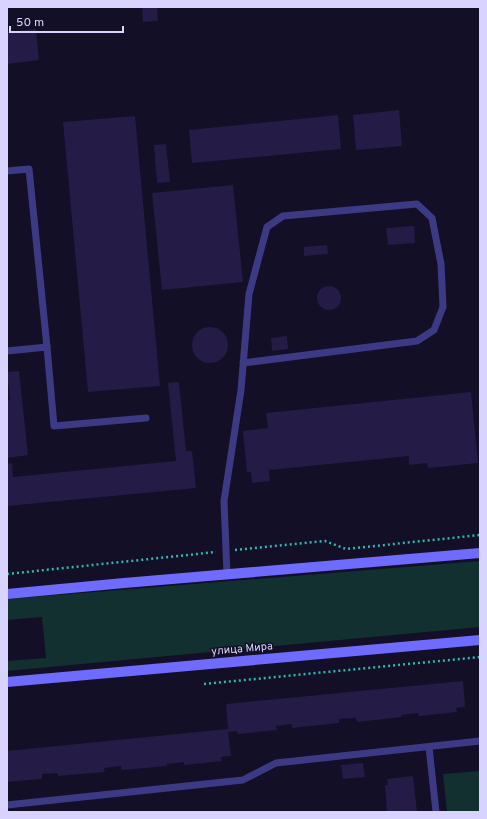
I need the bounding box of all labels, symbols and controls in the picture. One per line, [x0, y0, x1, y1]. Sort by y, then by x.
scale bar [10, 8, 123, 34]
text: 50 m [16, 15, 44, 31]
street label: улица Мира [211, 639, 274, 659]

